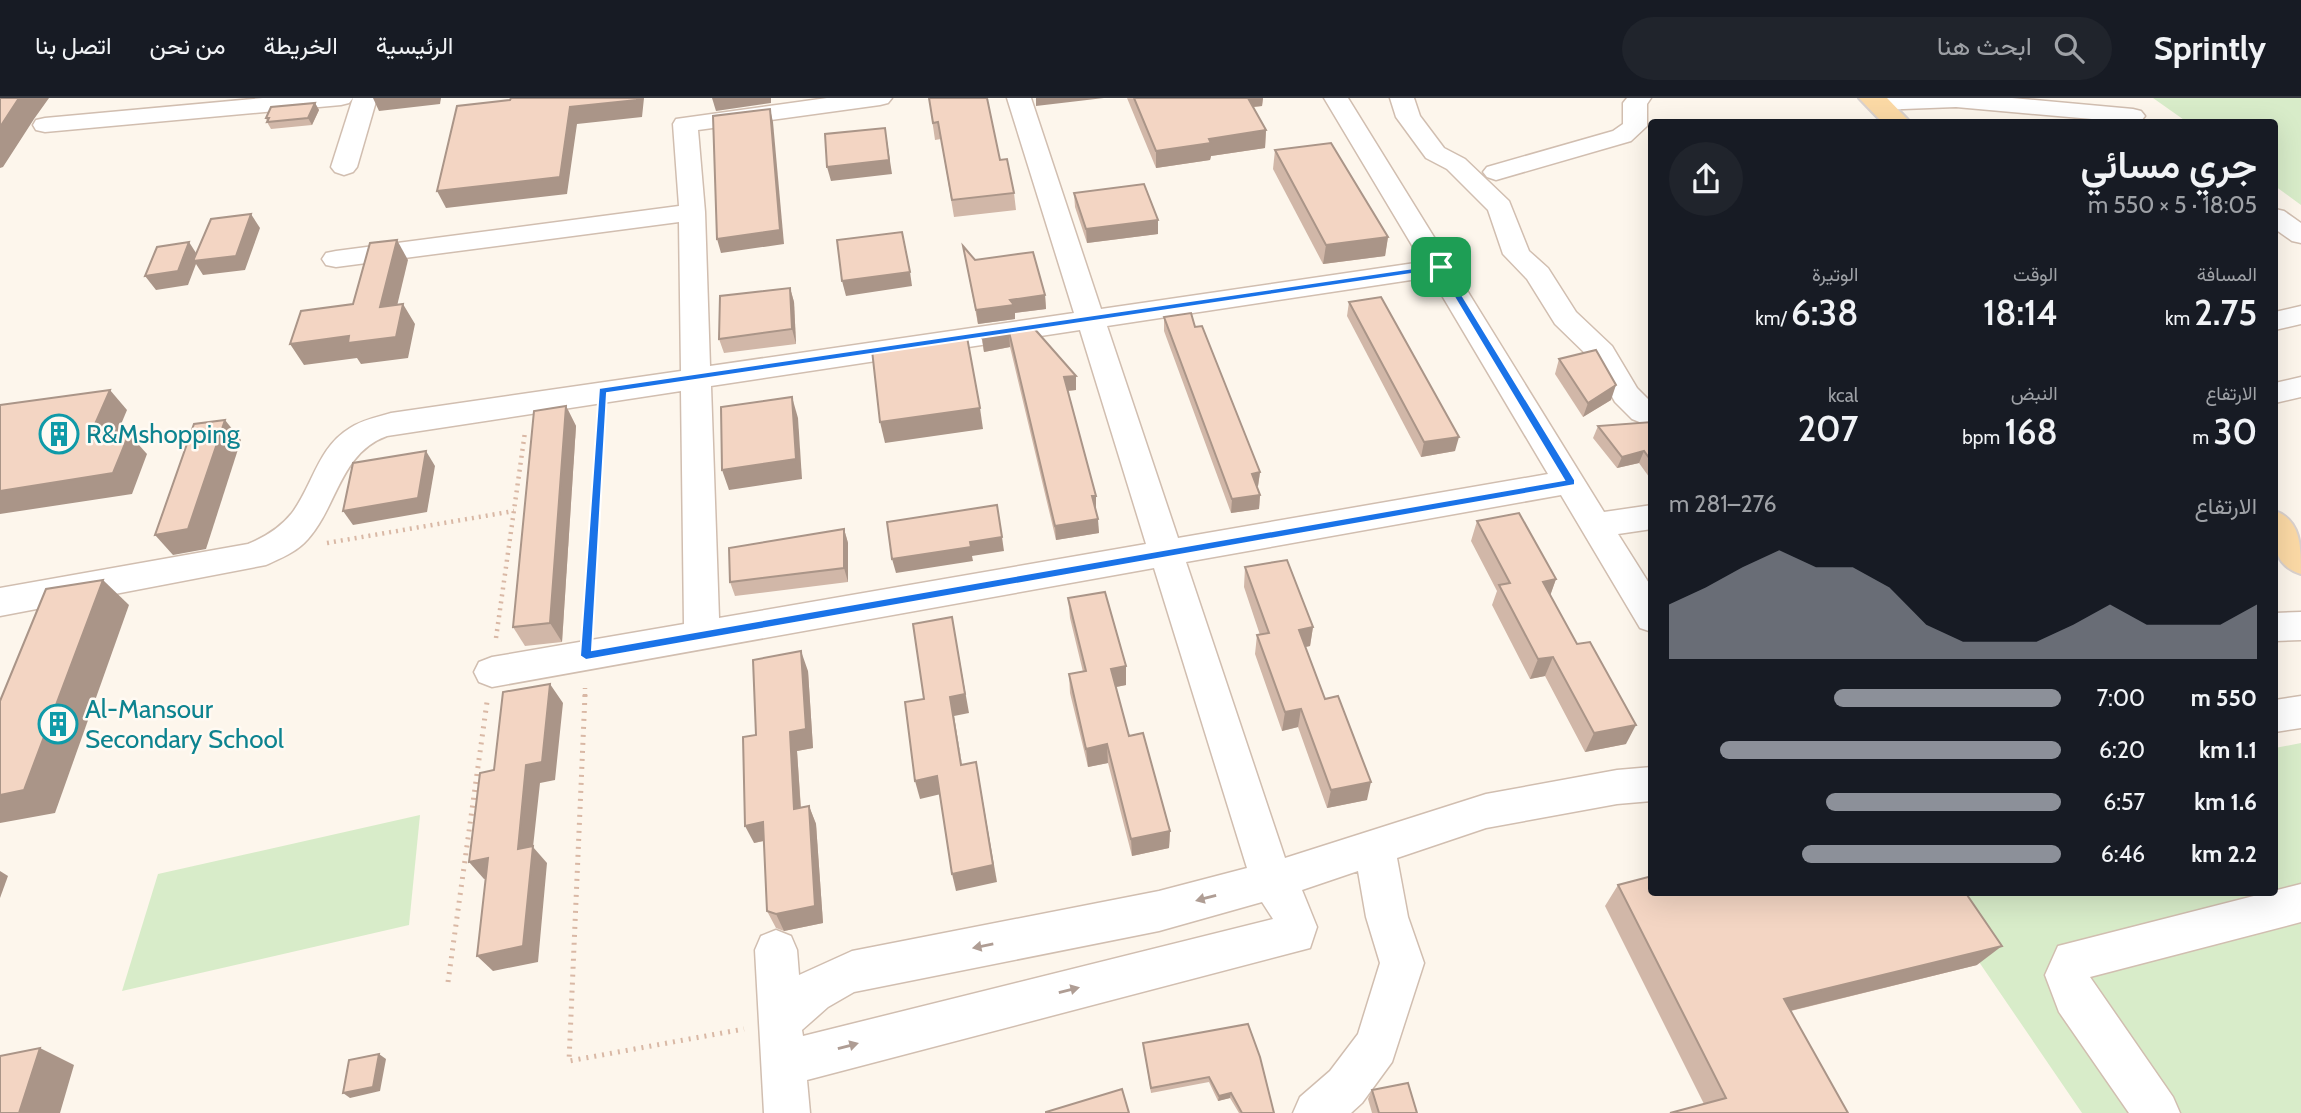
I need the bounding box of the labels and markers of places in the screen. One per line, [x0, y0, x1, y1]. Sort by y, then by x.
pin [1411, 237, 1471, 297]
building icon: R&Mshopping [38, 413, 80, 455]
place label: R&Mshopping [86, 418, 241, 450]
place label: Al-Mansour Secondary School [85, 693, 284, 755]
building icon: Al-Mansour Secondary School [37, 703, 79, 745]

